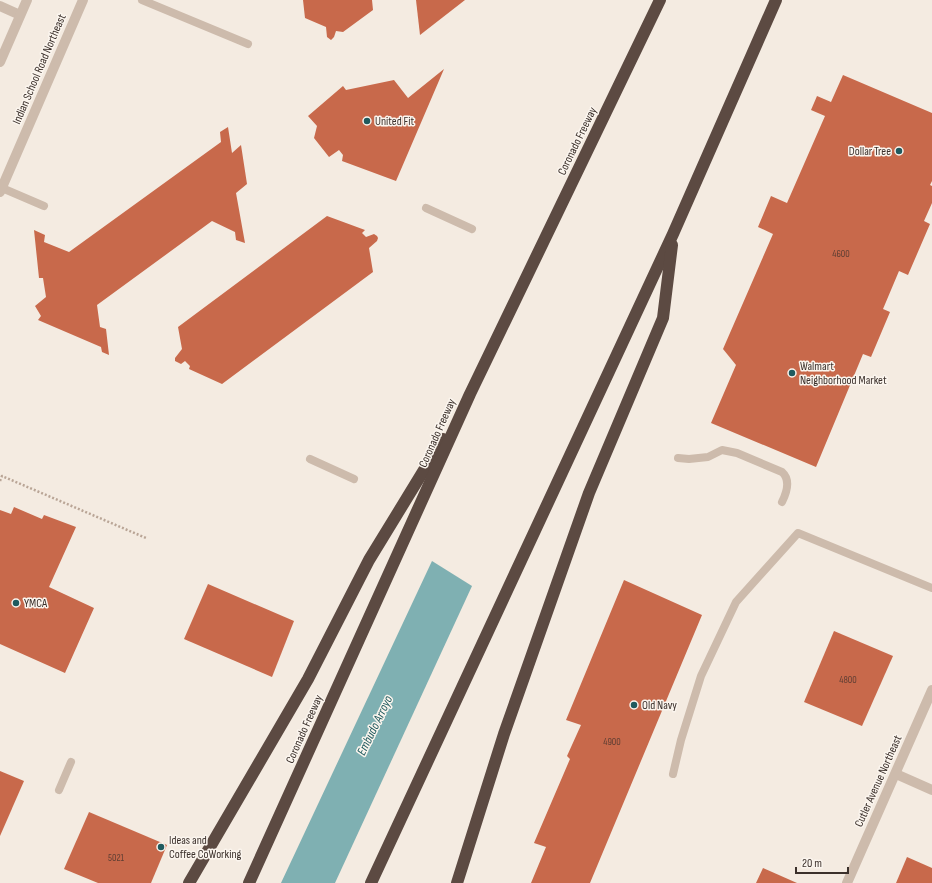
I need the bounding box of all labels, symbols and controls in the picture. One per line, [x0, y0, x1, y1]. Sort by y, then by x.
street label: Indian School Road Northeast [9, 11, 70, 127]
street label: Coronado Freeway [555, 104, 601, 178]
place label: United Fit [375, 114, 415, 129]
marker: United Fit [362, 116, 372, 126]
place label: Dollar Tree [849, 144, 891, 159]
marker: Dollar Tree [894, 146, 904, 156]
house number: 4600 [832, 248, 850, 260]
place label: Walmart Neighborhood Market [800, 359, 887, 388]
marker: Walmart Neighborhood Market [787, 368, 797, 378]
street label: Coronado Freeway [416, 396, 459, 470]
place label: YMCA [24, 596, 48, 611]
marker: YMCA [11, 598, 21, 608]
house number: 4800 [839, 674, 857, 686]
street label: Coronado Freeway [283, 692, 326, 766]
water label: Embudo Arroyo [354, 692, 397, 758]
place label: Old Navy [642, 698, 677, 713]
marker: Old Navy [629, 700, 639, 710]
street label: Cutler Avenue Northeast [851, 733, 906, 829]
house number: 4900 [603, 736, 621, 748]
place label: Ideas and Coffee CoWorking [169, 833, 242, 862]
marker: Ideas and Coffee CoWorking [156, 842, 166, 852]
scale bar [796, 849, 848, 875]
house number: 5021 [108, 852, 125, 864]
text: 20 m [802, 856, 822, 871]

